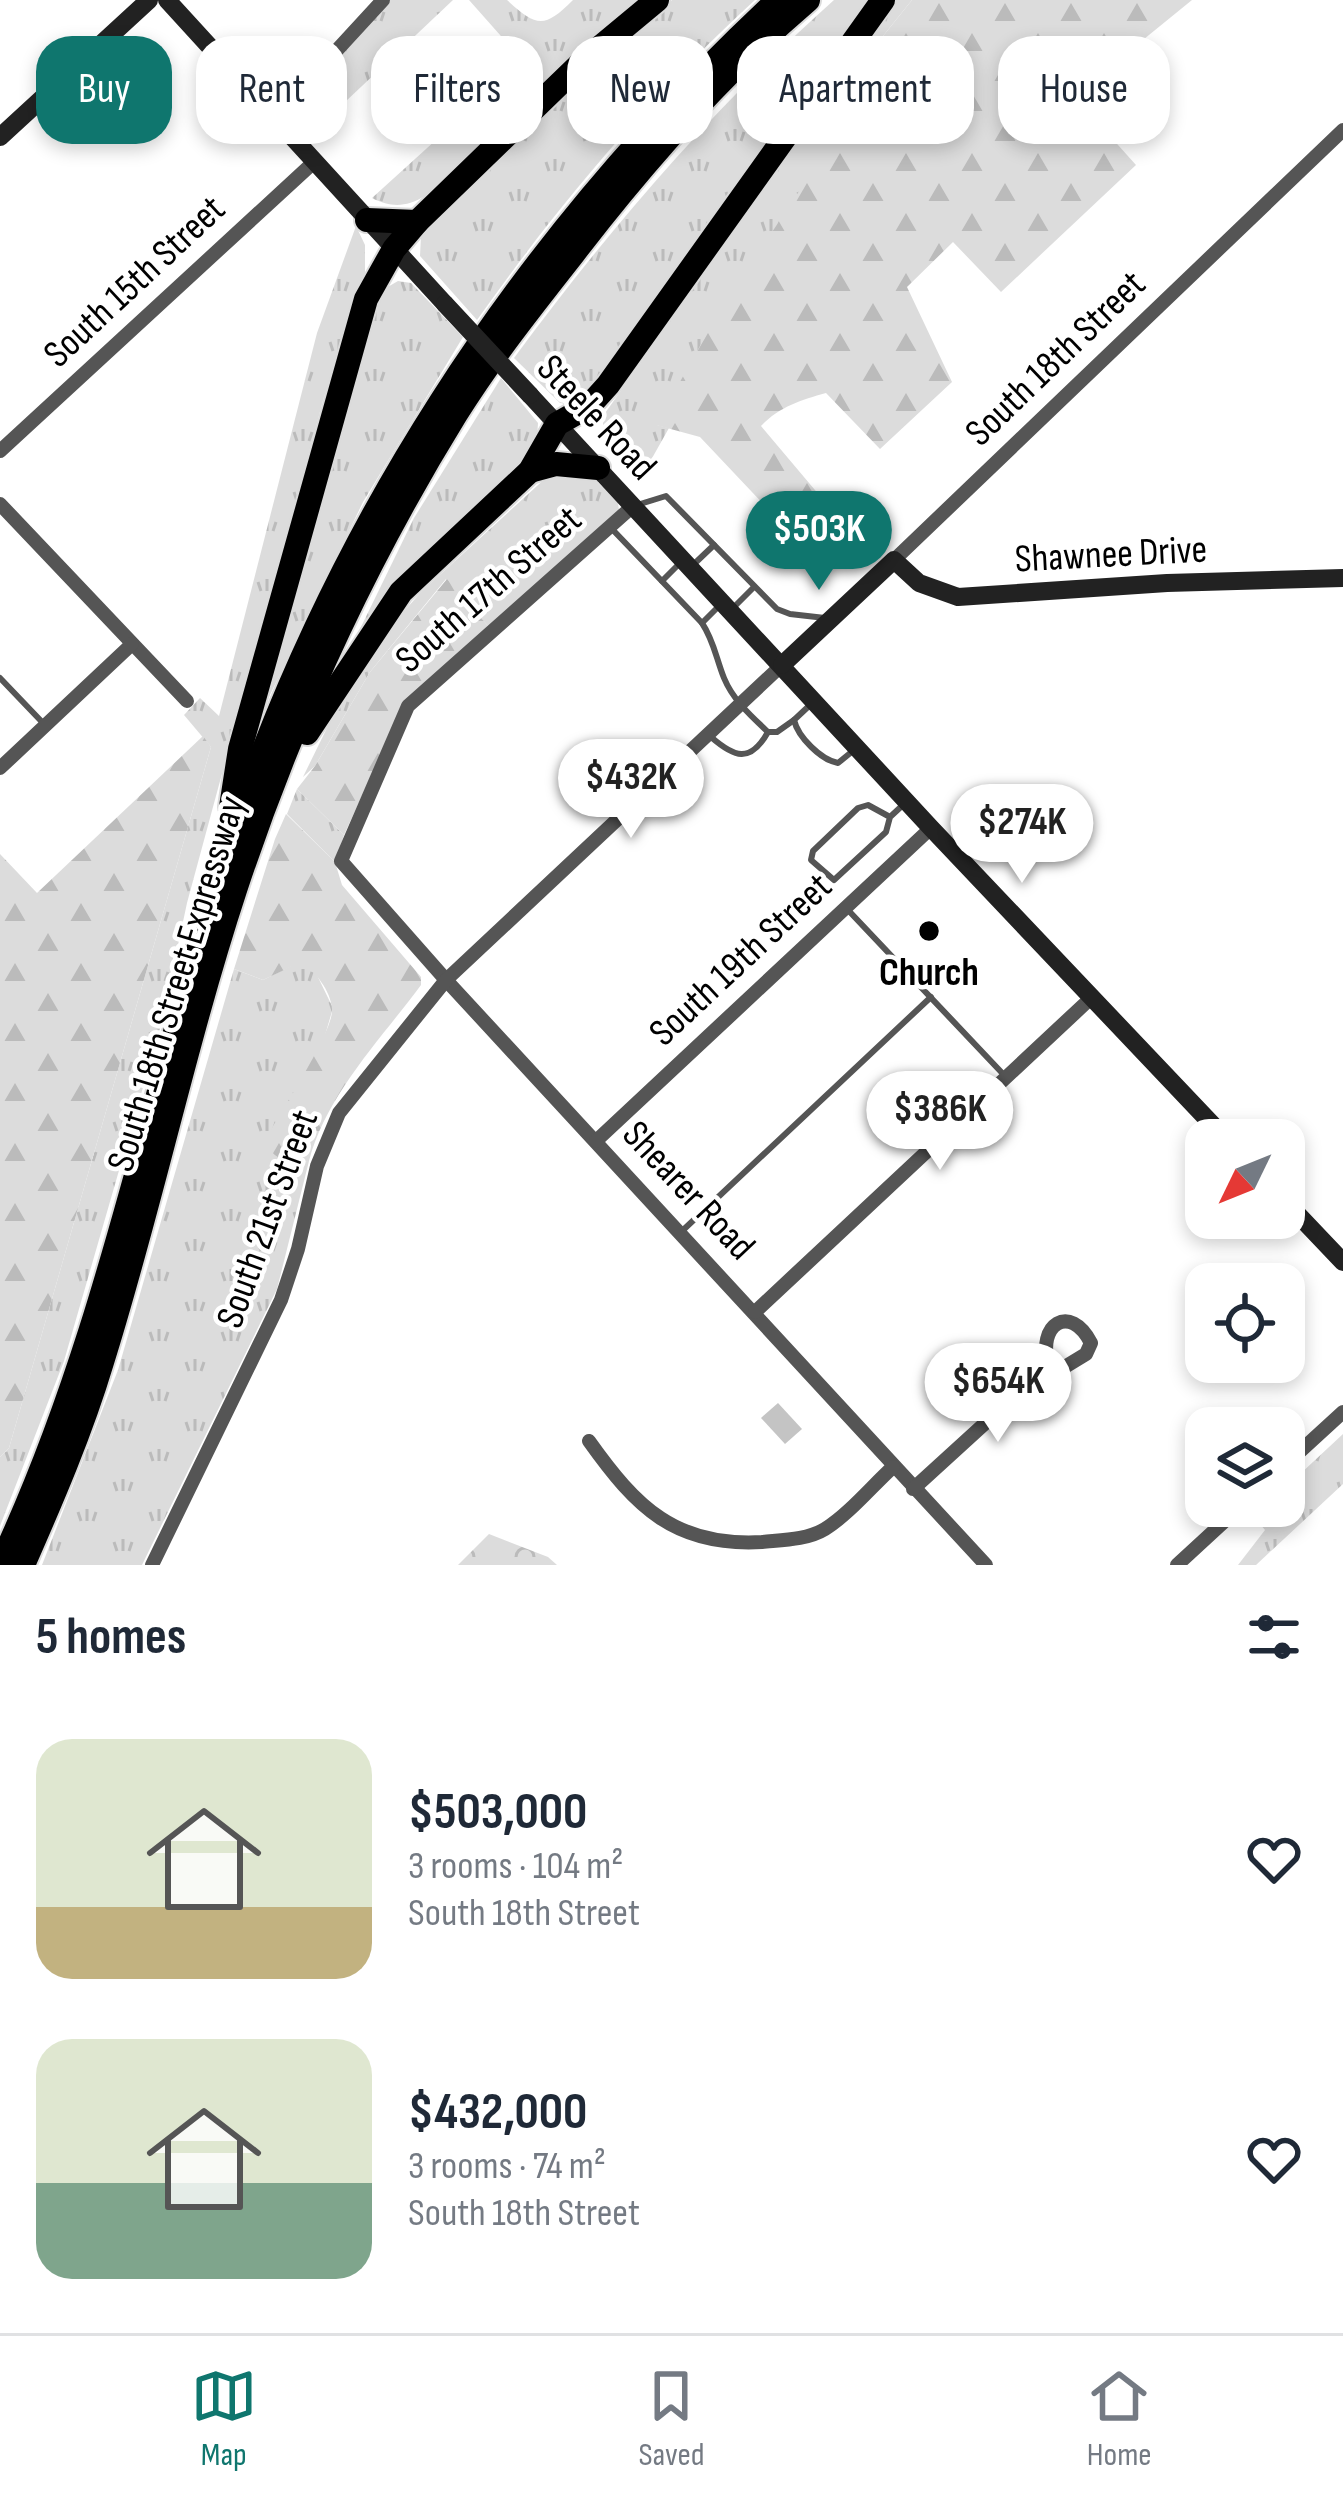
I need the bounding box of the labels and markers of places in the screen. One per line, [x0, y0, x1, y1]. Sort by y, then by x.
pin: $503K [735, 491, 903, 593]
pin: $432K [547, 739, 715, 841]
pin: $274K [938, 784, 1106, 886]
marker: Church [916, 918, 942, 944]
place label: Church [879, 950, 979, 997]
pin: $386K [856, 1071, 1024, 1173]
pin: $654K [914, 1343, 1082, 1445]

